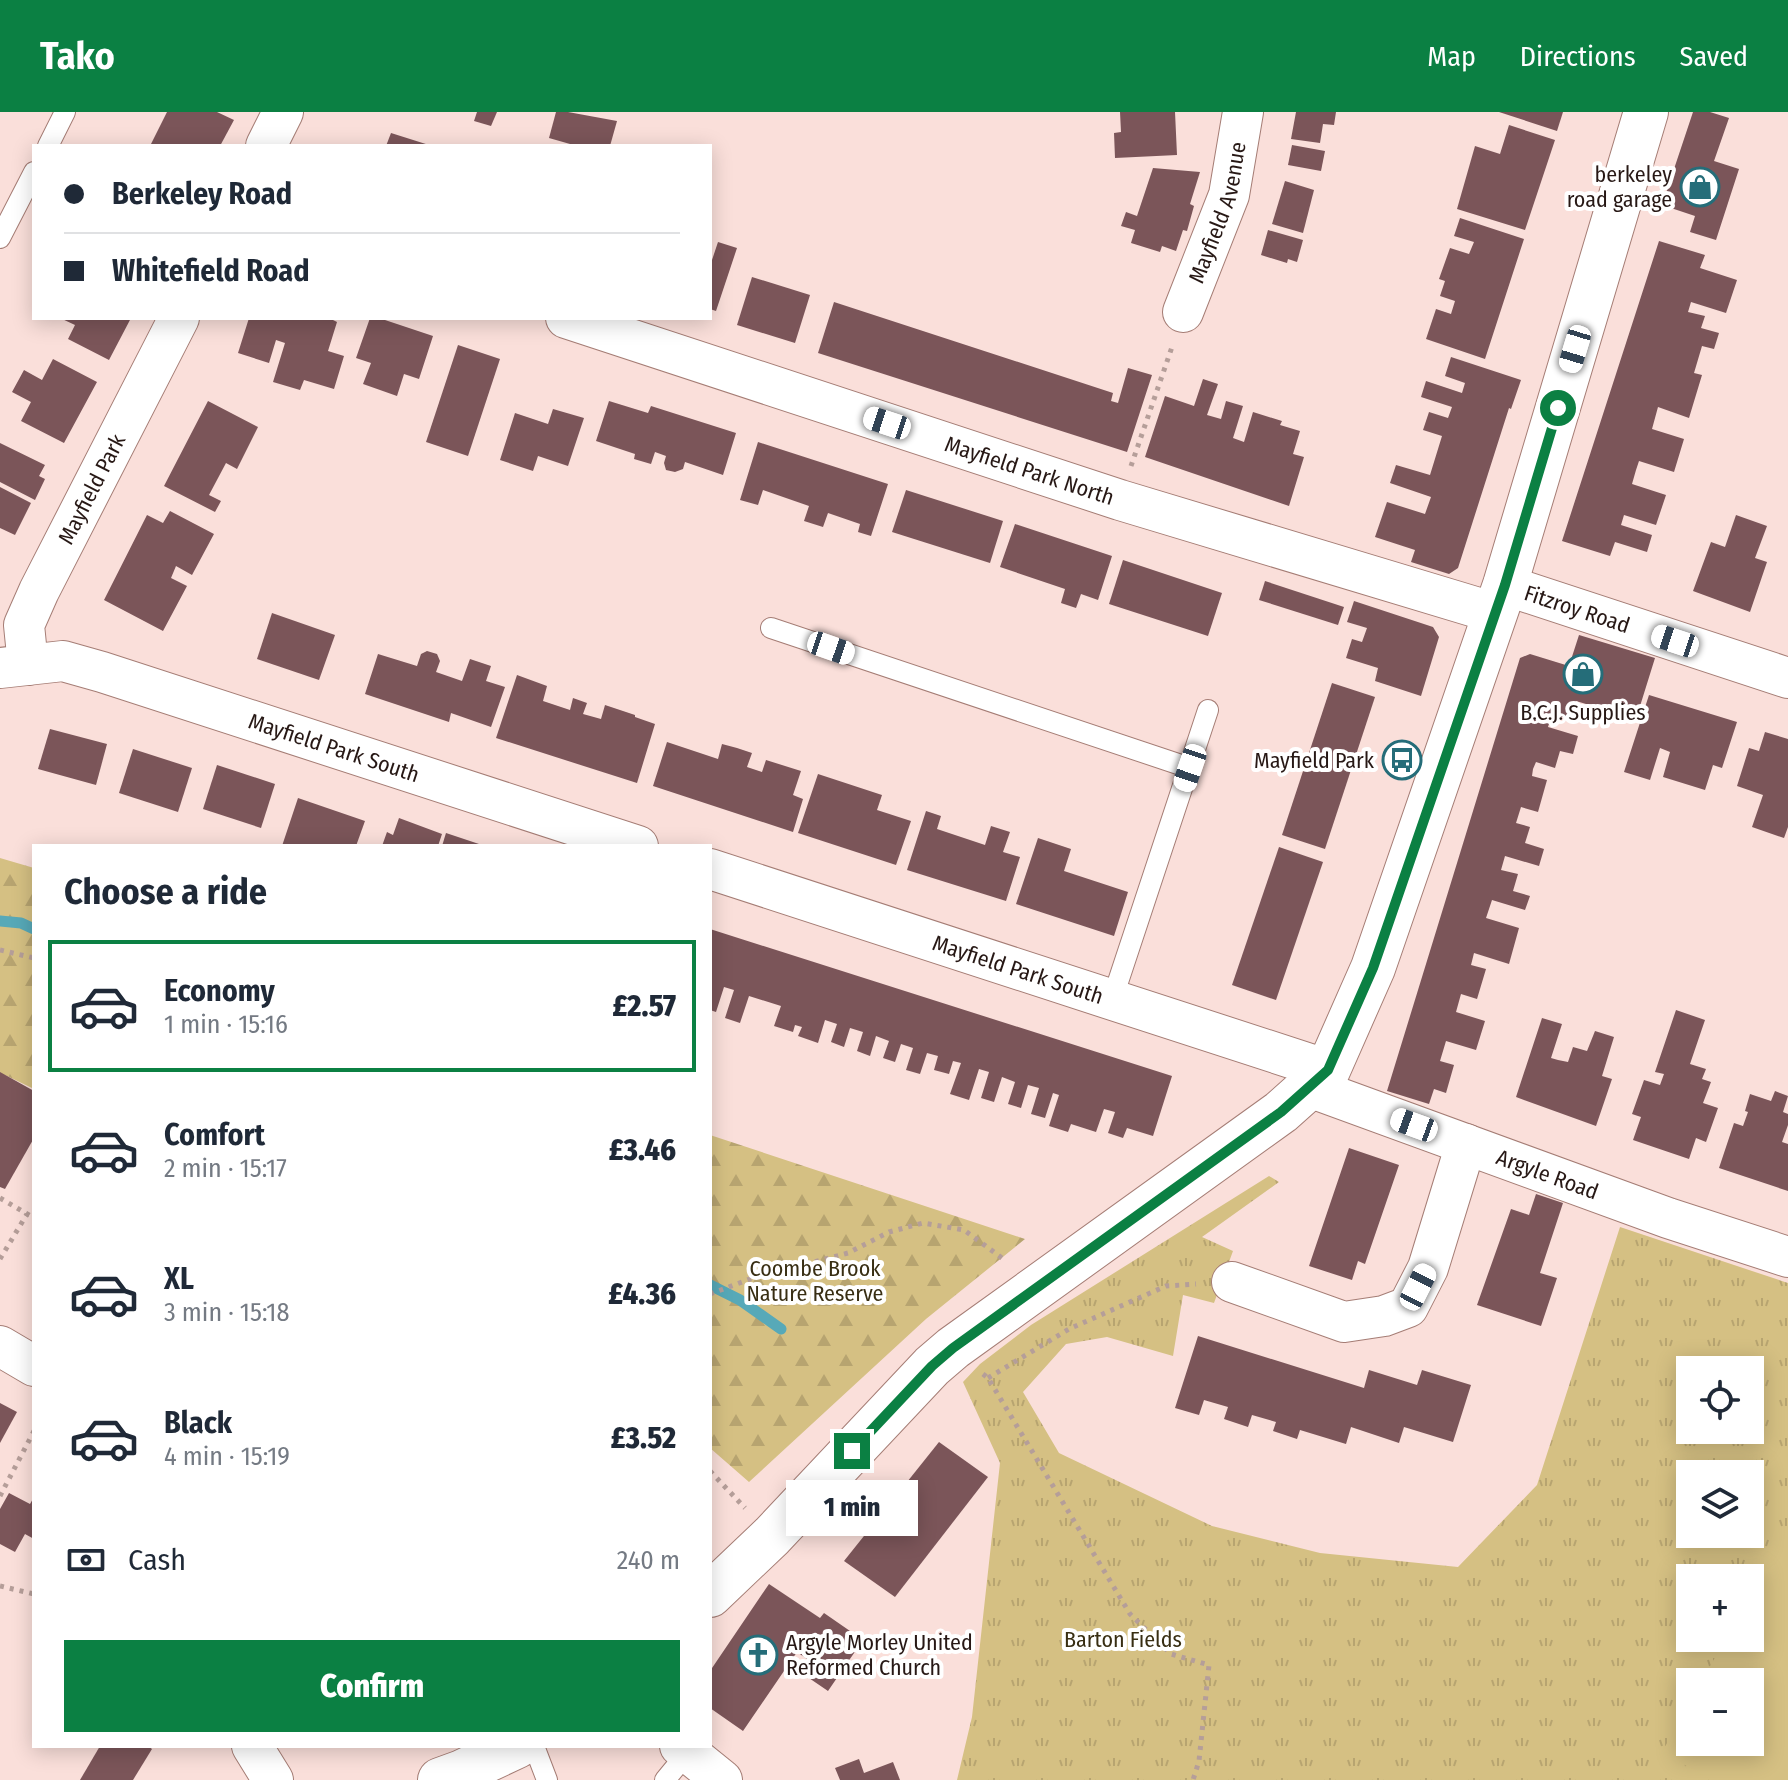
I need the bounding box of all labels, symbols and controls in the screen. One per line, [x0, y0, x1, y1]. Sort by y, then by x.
text: Tako [40, 33, 115, 79]
text: Map [1427, 40, 1476, 73]
text: Directions [1520, 40, 1636, 73]
text: Saved [1680, 40, 1748, 73]
street label: Mayfield Avenue [1182, 140, 1251, 287]
place label: berkeley road garage [1567, 161, 1672, 213]
shop icon: berkeley road garage [1679, 166, 1721, 208]
text: Berkeley Road [112, 176, 292, 212]
text: Whitefield Road [112, 253, 310, 289]
car [1557, 323, 1593, 375]
route start [1540, 390, 1576, 426]
car [860, 404, 914, 442]
street label: Mayfield Park [52, 429, 131, 549]
street label: Mayfield Park North [941, 430, 1118, 511]
street label: Fitzroy Road [1521, 579, 1633, 639]
car [1648, 622, 1702, 660]
car [804, 629, 858, 667]
shop icon: B.C.J. Supplies [1562, 653, 1604, 695]
place label: B.C.J. Supplies [1520, 699, 1646, 726]
street label: Mayfield Park South [245, 707, 423, 788]
bus stop icon: Mayfield Park [1381, 739, 1423, 781]
car [1171, 741, 1209, 795]
place label: Mayfield Park [1254, 747, 1375, 774]
text: Choose a ride [64, 870, 267, 914]
street label: Mayfield Park South [929, 929, 1107, 1010]
icon: car [68, 970, 140, 1042]
text: Economy [164, 973, 275, 1009]
text: £2.57 [612, 988, 676, 1024]
text: 1 min · 15:16 [164, 1009, 288, 1040]
car [1387, 1106, 1441, 1144]
icon: car [68, 1114, 140, 1186]
text: Comfort [164, 1117, 265, 1153]
text: £3.46 [609, 1132, 676, 1168]
street label: Argyle Road [1493, 1143, 1602, 1205]
text: 2 min · 15:17 [164, 1153, 287, 1184]
park label: Coombe Brook Nature Reserve [747, 1255, 883, 1307]
icon: car [68, 1258, 140, 1330]
car [1396, 1260, 1440, 1314]
text: XL [164, 1261, 194, 1297]
text: £4.36 [608, 1276, 676, 1312]
text: 3 min · 15:18 [164, 1297, 289, 1328]
map controls [1676, 1356, 1764, 1756]
button: locate [1676, 1356, 1764, 1444]
icon: car [68, 1402, 140, 1474]
text: Black [164, 1405, 232, 1441]
text: £3.52 [611, 1420, 676, 1456]
route end [834, 1433, 870, 1469]
text: 4 min · 15:19 [164, 1441, 290, 1472]
button: layers [1676, 1460, 1764, 1548]
callout: 1 min [786, 1479, 918, 1535]
text: 1 min [824, 1492, 880, 1523]
icon: cash [64, 1538, 108, 1582]
text: Cash [128, 1542, 186, 1578]
text: 240 m [617, 1545, 680, 1576]
button: + [1676, 1564, 1764, 1652]
park label: Barton Fields [1064, 1626, 1182, 1653]
place label: Argyle Morley United Reformed Church [786, 1629, 973, 1681]
church icon: Argyle Morley United Reformed Church [737, 1634, 779, 1676]
button: Confirm [64, 1640, 680, 1732]
button: − [1676, 1668, 1764, 1756]

